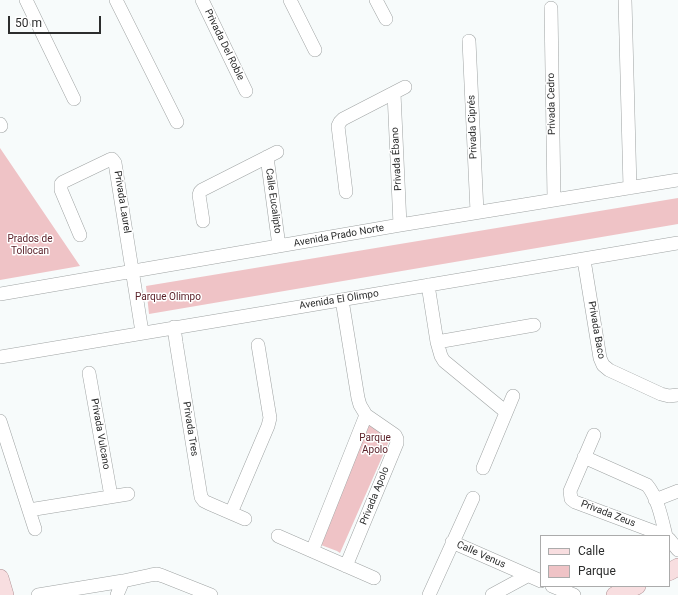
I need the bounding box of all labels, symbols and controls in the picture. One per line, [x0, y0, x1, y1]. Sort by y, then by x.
street label: Privada Del Roble [202, 7, 246, 83]
scale bar [10, 8, 103, 34]
text: 50 m [15, 16, 42, 30]
street label: Privada Cedro [545, 73, 559, 135]
street label: Privada Ciprés [466, 95, 480, 159]
street label: Privada Ébano [389, 127, 405, 191]
street label: Calle Eucalipto [262, 168, 284, 234]
street label: Privada Laurel [111, 170, 133, 234]
street label: Avenida Prado Norte [293, 222, 385, 250]
park label: Prados de Tollocan [8, 233, 52, 256]
street label: Avenida El Olimpo [298, 288, 380, 312]
park label: Parque Olimpo [135, 291, 201, 303]
street label: Privada Baco [585, 300, 607, 360]
street label: Privada Vulcano [88, 398, 112, 470]
street label: Privada Tres [180, 401, 200, 457]
park label: Parque Apolo [359, 432, 391, 456]
street label: Privada Apolo [358, 465, 392, 527]
street label: Privada Zeus [579, 498, 637, 530]
legend [540, 535, 670, 587]
street label: Calle Venus [455, 539, 507, 571]
text: Calle [578, 544, 605, 558]
text: Parque [578, 564, 616, 578]

